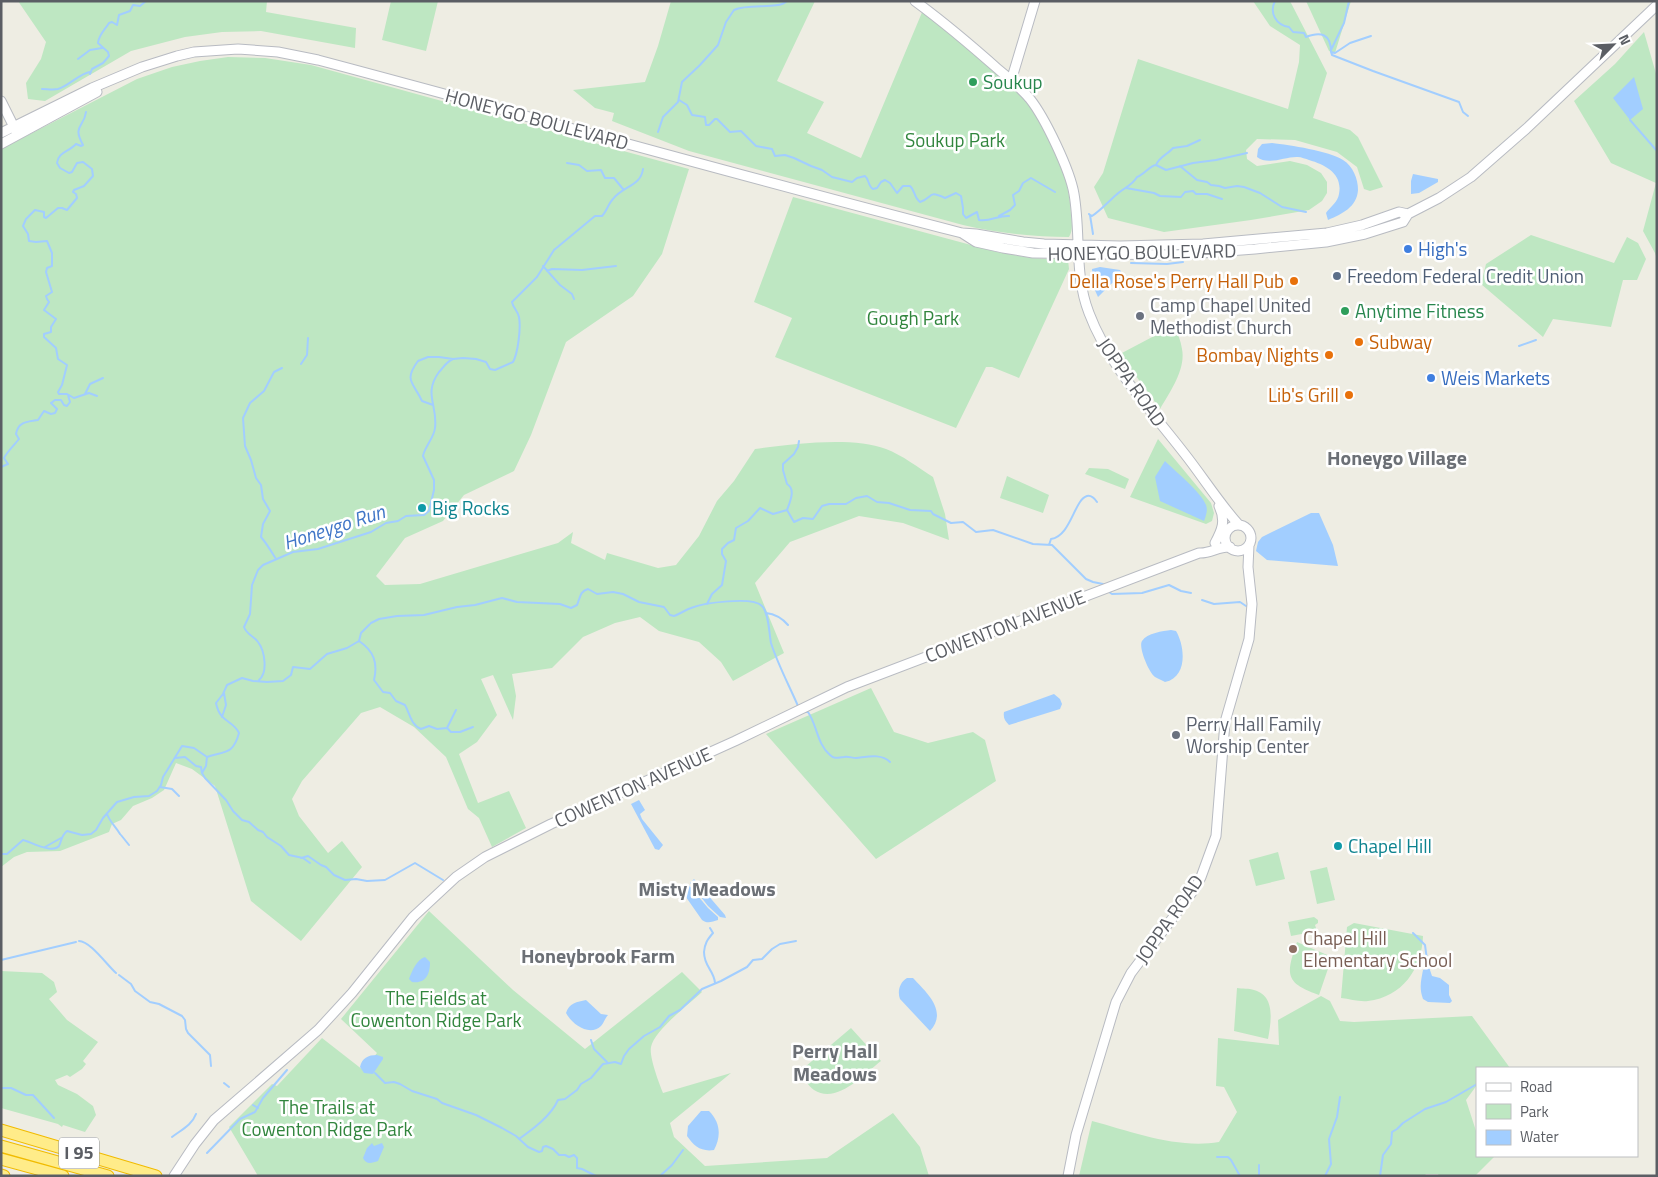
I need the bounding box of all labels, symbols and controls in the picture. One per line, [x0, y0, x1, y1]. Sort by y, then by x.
north arrow [1588, 20, 1638, 70]
text: N [1614, 31, 1637, 48]
place label: Soukup [983, 67, 1043, 96]
marker: Soukup [967, 76, 979, 88]
street label: HONEYGO BOULEVARD [442, 80, 632, 157]
park label: Soukup Park [905, 125, 1005, 154]
place label: High's [1418, 234, 1468, 263]
street label: HONEYGO BOULEVARD [1047, 235, 1237, 268]
marker: High's [1402, 243, 1414, 255]
place label: Freedom Federal Credit Union [1347, 261, 1584, 290]
place label: Della Rose's Perry Hall Pub [1069, 266, 1284, 295]
marker: Freedom Federal Credit Union [1331, 270, 1343, 282]
marker: Della Rose's Perry Hall Pub [1288, 275, 1300, 287]
place label: Camp Chapel United Methodist Church [1150, 290, 1311, 341]
place label: Anytime Fitness [1355, 296, 1485, 325]
park label: Gough Park [867, 303, 959, 332]
marker: Anytime Fitness [1339, 305, 1351, 317]
marker: Camp Chapel United Methodist Church [1134, 310, 1146, 322]
place label: Subway [1369, 327, 1432, 356]
street label: JOPPA ROAD [1091, 331, 1174, 432]
marker: Subway [1353, 336, 1365, 348]
place label: Bombay Nights [1196, 340, 1319, 369]
marker: Bombay Nights [1323, 349, 1335, 361]
place label: Weis Markets [1441, 363, 1550, 392]
marker: Weis Markets [1425, 372, 1437, 384]
place label: Lib's Grill [1268, 380, 1339, 409]
marker: Lib's Grill [1343, 389, 1355, 401]
district label: Honeygo Village [1327, 442, 1467, 473]
place label: Big Rocks [432, 493, 510, 522]
water label: Honeygo Run [279, 495, 390, 557]
marker: Big Rocks [416, 502, 428, 514]
street label: COWENTON AVENUE [920, 582, 1089, 670]
place label: Perry Hall Family Worship Center [1186, 709, 1321, 760]
marker: Perry Hall Family Worship Center [1170, 729, 1182, 741]
street label: COWENTON AVENUE [549, 739, 716, 834]
place label: Chapel Hill [1348, 831, 1432, 860]
marker: Chapel Hill [1332, 840, 1344, 852]
street label: JOPPA ROAD [1127, 868, 1210, 969]
district label: Misty Meadows [638, 873, 776, 904]
place label: Chapel Hill Elementary School [1303, 923, 1452, 974]
district label: Honeybrook Farm [521, 940, 675, 971]
marker: Chapel Hill Elementary School [1287, 943, 1299, 955]
park label: The Fields at Cowenton Ridge Park [350, 983, 522, 1034]
district label: Perry Hall Meadows [792, 1035, 878, 1089]
legend [1476, 1067, 1638, 1157]
text: Road [1520, 1075, 1552, 1098]
park label: The Trails at Cowenton Ridge Park [241, 1092, 413, 1143]
text: Park [1520, 1100, 1549, 1123]
text: Water [1520, 1125, 1559, 1148]
road number: I 95 [59, 1138, 99, 1168]

